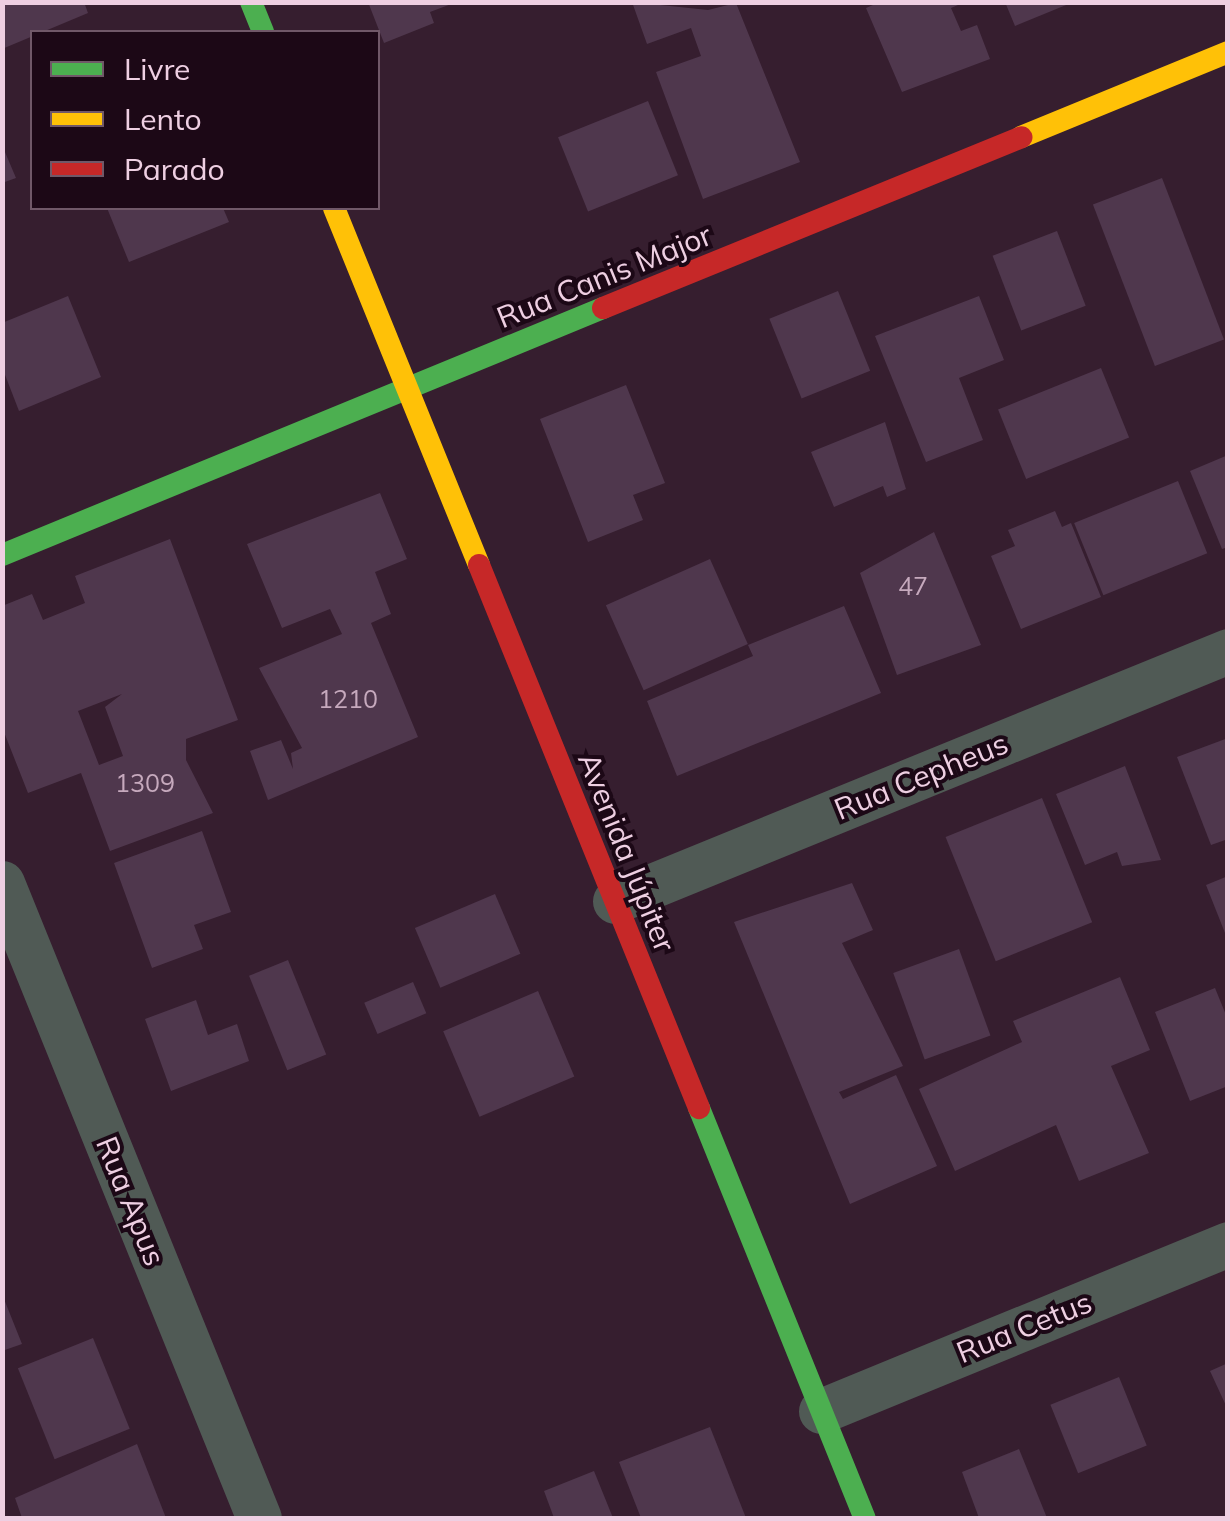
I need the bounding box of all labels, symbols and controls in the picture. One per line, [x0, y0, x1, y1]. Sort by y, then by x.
legend [30, 30, 380, 210]
text: Livre [124, 50, 190, 88]
text: Lento [124, 100, 202, 138]
text: Parado [124, 150, 225, 188]
street label: Rua Canis Major [491, 217, 717, 335]
house number: 47 [898, 571, 928, 601]
house number: 1210 [318, 684, 378, 714]
street label: Rua Cepheus [829, 725, 1013, 827]
street label: Avenida Júpiter [571, 747, 683, 957]
house number: 1309 [115, 768, 175, 798]
street label: Rua Apus [89, 1131, 173, 1271]
street label: Rua Cetus [951, 1284, 1097, 1370]

